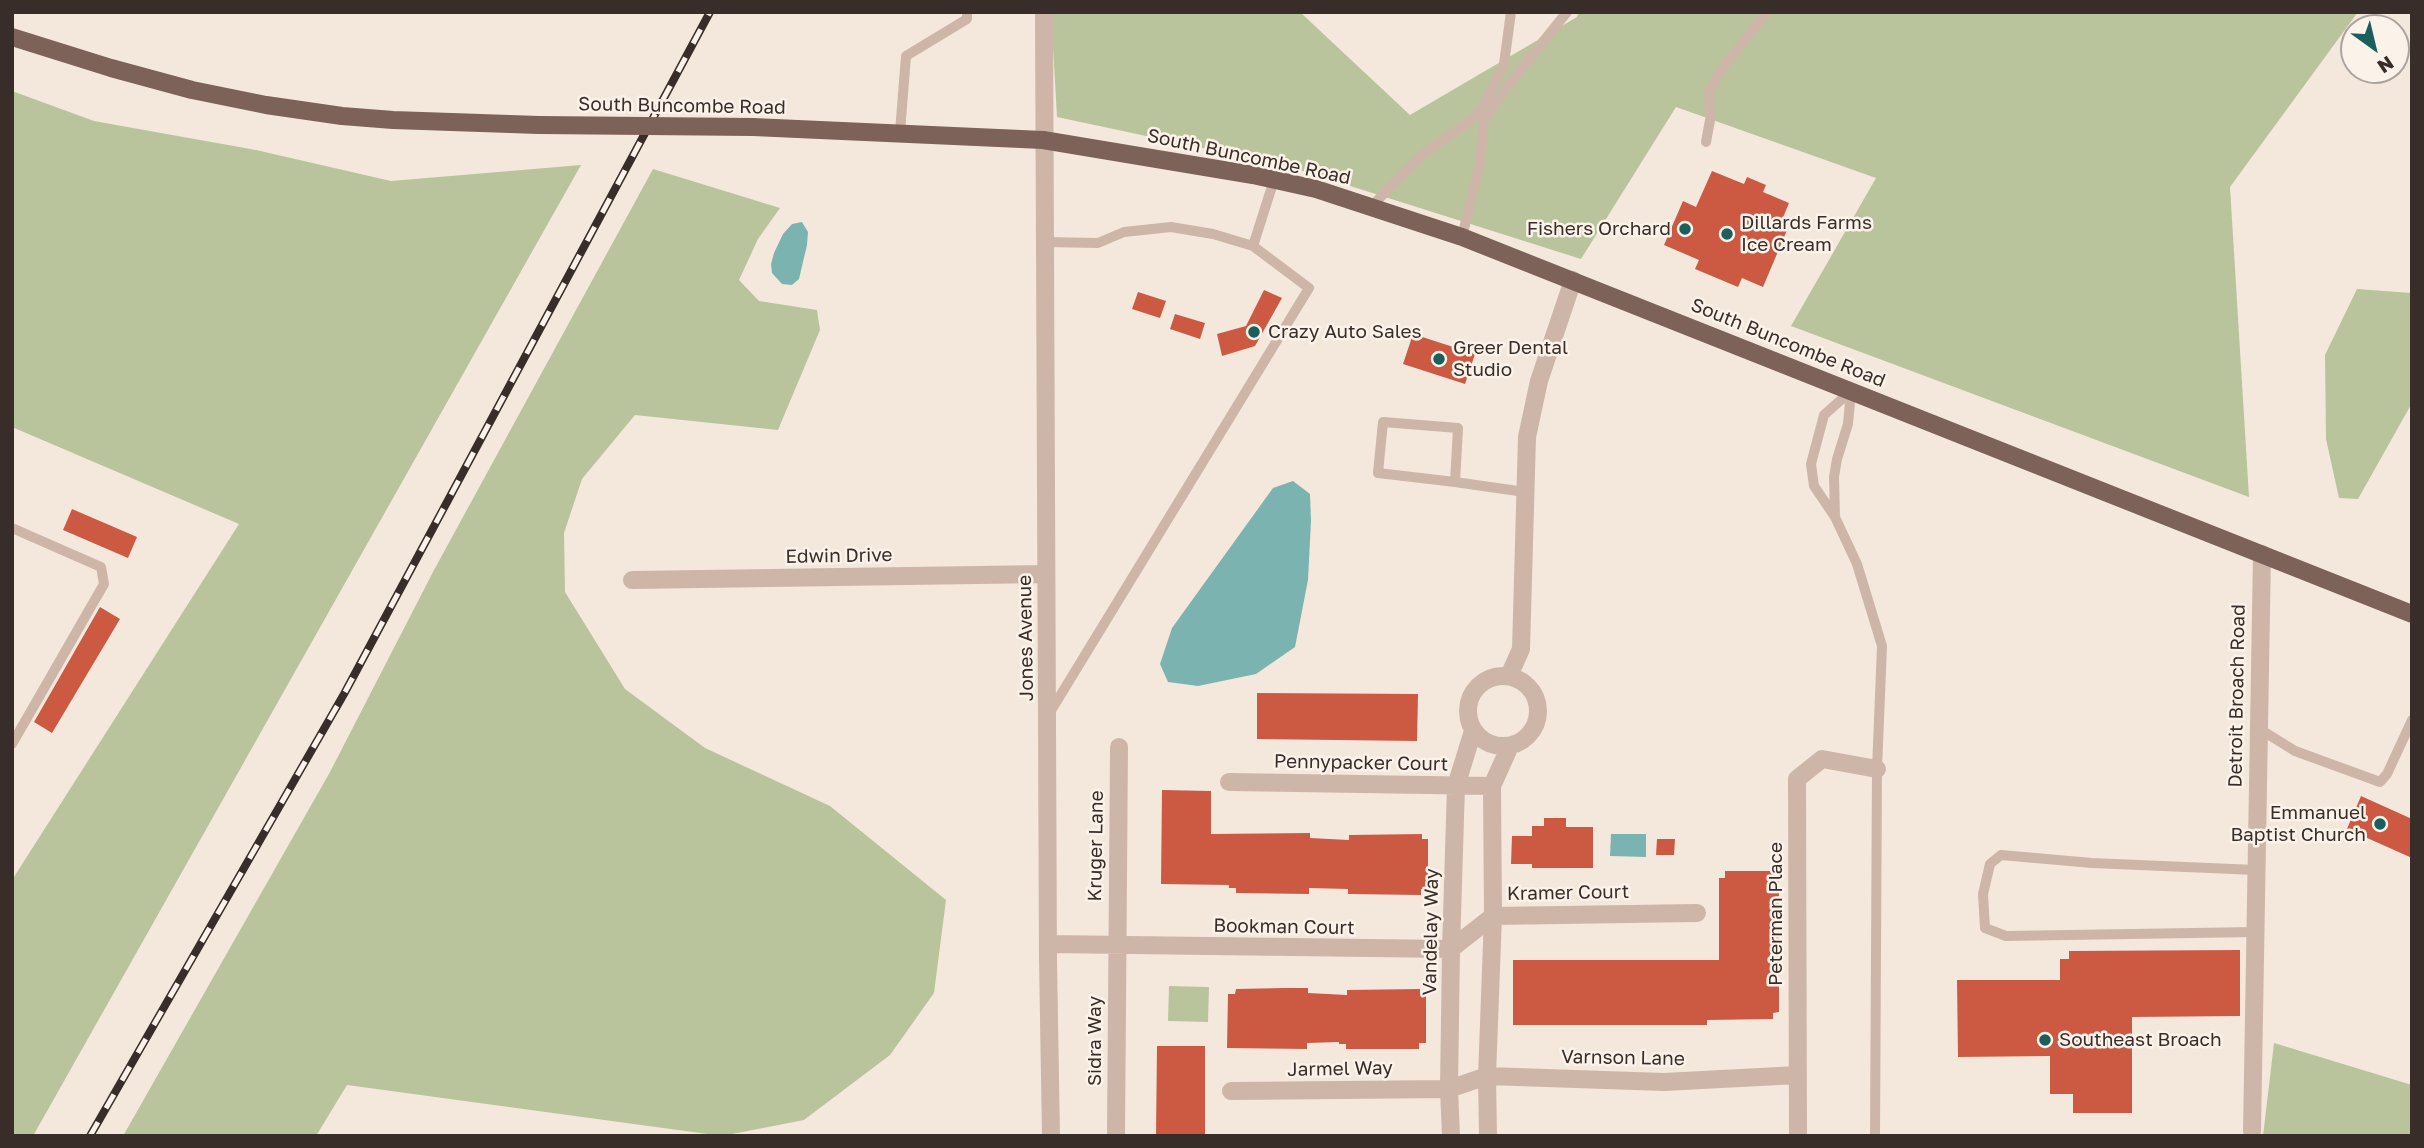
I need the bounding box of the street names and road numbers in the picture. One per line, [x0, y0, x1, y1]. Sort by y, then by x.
street label: South Buncombe Road [578, 93, 786, 119]
street label: South Buncombe Road [1145, 124, 1353, 190]
street label: South Buncombe Road [1687, 294, 1889, 392]
street label: Edwin Drive [785, 544, 893, 568]
street label: Jones Avenue [1013, 575, 1039, 701]
street label: Detroit Broach Road [2224, 604, 2250, 788]
street label: Pennypacker Court [1274, 750, 1448, 776]
street label: Kruger Lane [1084, 790, 1108, 902]
street label: Peterman Place [1765, 842, 1787, 986]
street label: Vandelay Way [1418, 868, 1444, 996]
street label: Kramer Court [1507, 881, 1629, 905]
street label: Bookman Court [1213, 914, 1355, 940]
street label: Sidra Way [1084, 996, 1106, 1086]
street label: Varnson Lane [1561, 1046, 1685, 1070]
street label: Jarmel Way [1287, 1057, 1393, 1081]

